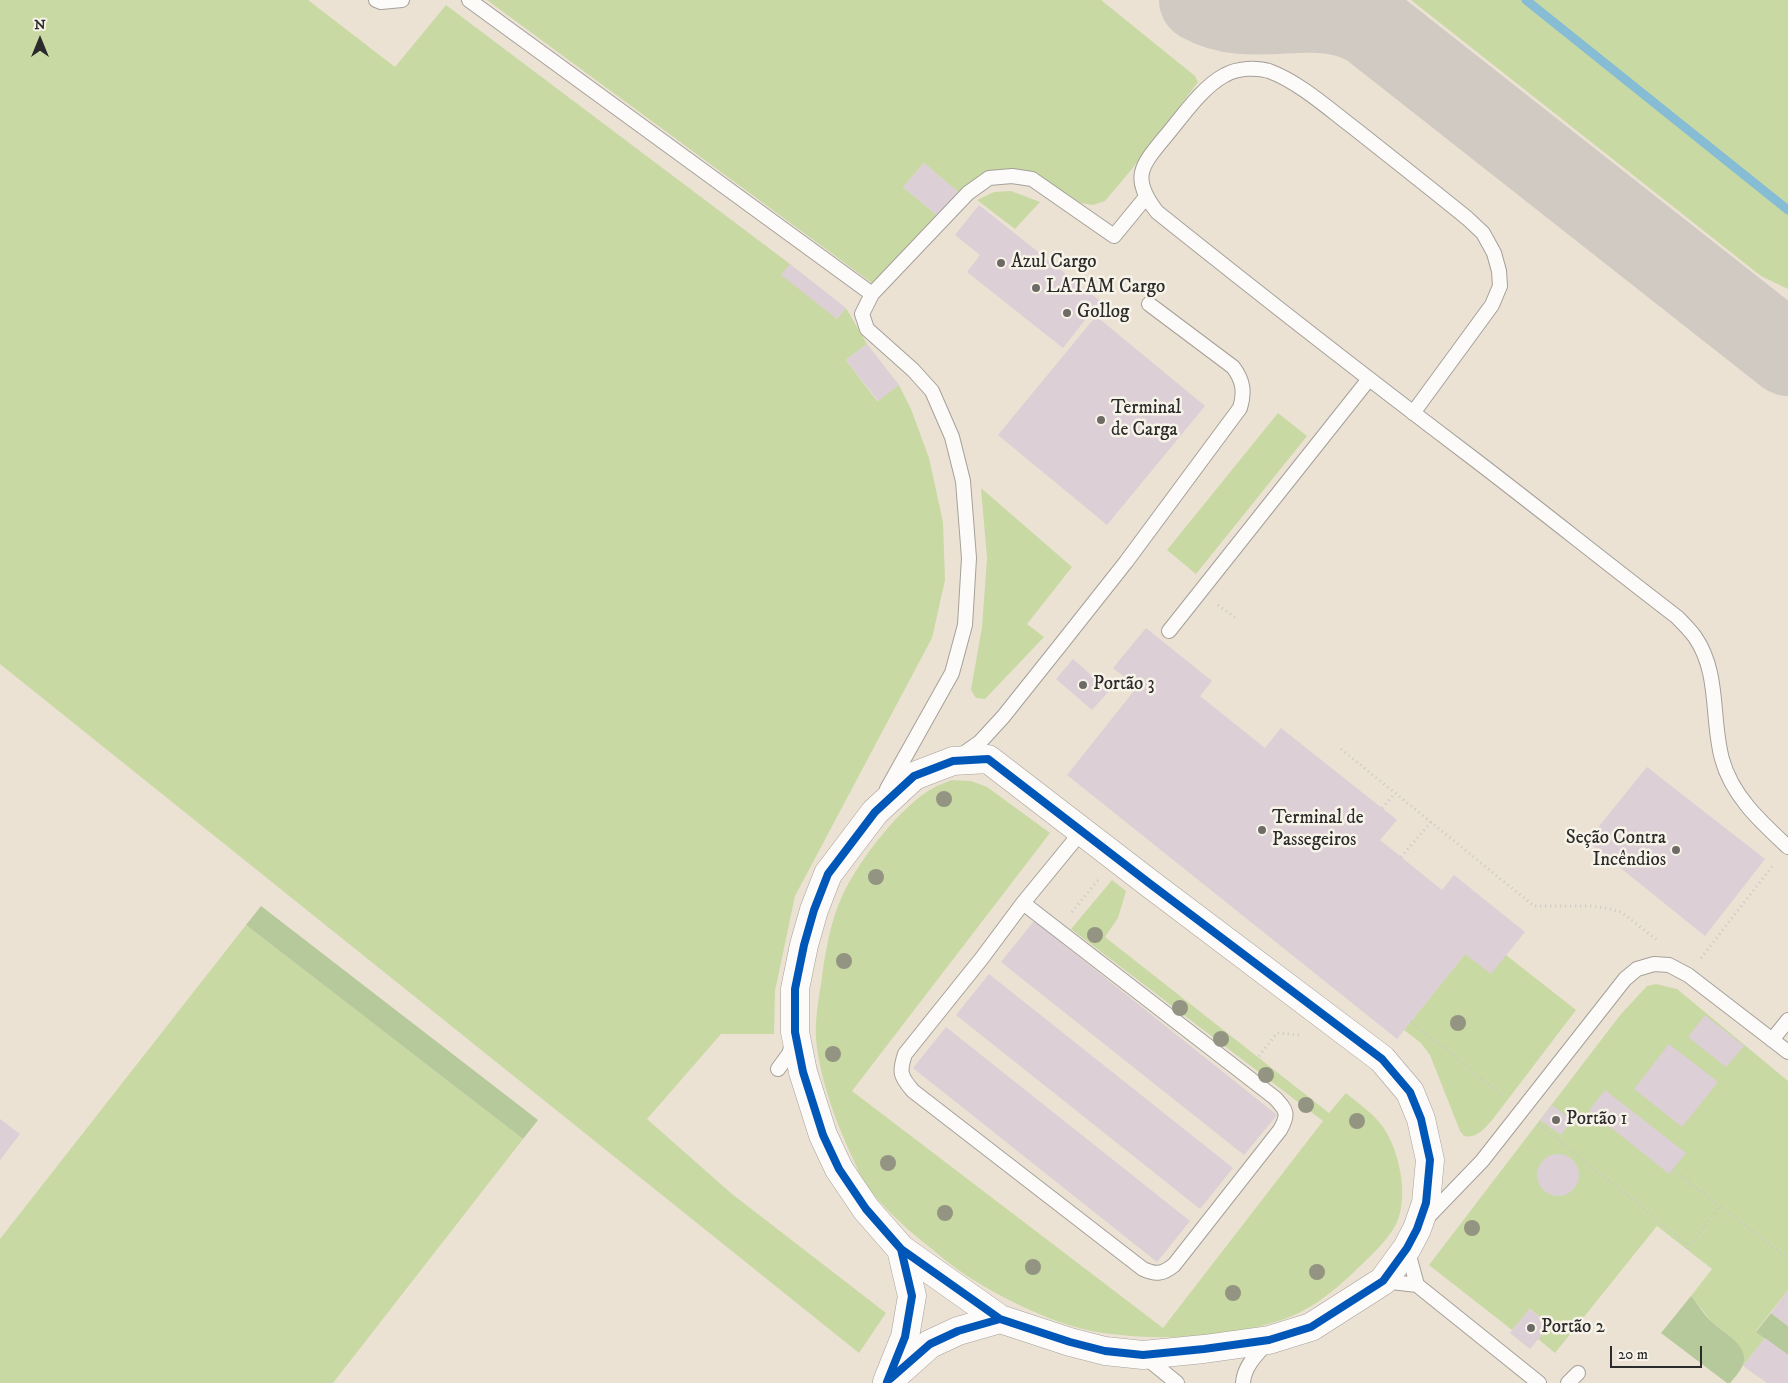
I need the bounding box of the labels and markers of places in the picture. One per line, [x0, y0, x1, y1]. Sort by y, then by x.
place label: Azul Cargo [1011, 252, 1097, 274]
marker: Azul Cargo [995, 257, 1007, 269]
place label: LATAM Cargo [1046, 277, 1165, 299]
marker: LATAM Cargo [1030, 282, 1042, 294]
place label: Gollog [1077, 302, 1129, 324]
marker: Gollog [1061, 307, 1073, 319]
place label: Terminal de Carga [1111, 398, 1181, 442]
marker: Terminal de Carga [1095, 414, 1107, 426]
place label: Portão 3 [1093, 674, 1154, 696]
marker: Portão 3 [1077, 679, 1089, 691]
place label: Terminal de Passegeiros [1272, 808, 1364, 852]
marker: Terminal de Passegeiros [1256, 824, 1268, 836]
place label: Seção Contra Incêndios [1566, 828, 1666, 872]
marker: Seção Contra Incêndios [1670, 844, 1682, 856]
place label: Portão 1 [1566, 1109, 1627, 1131]
marker: Portão 1 [1550, 1114, 1562, 1126]
place label: Portão 2 [1541, 1317, 1605, 1339]
marker: Portão 2 [1525, 1322, 1537, 1334]

